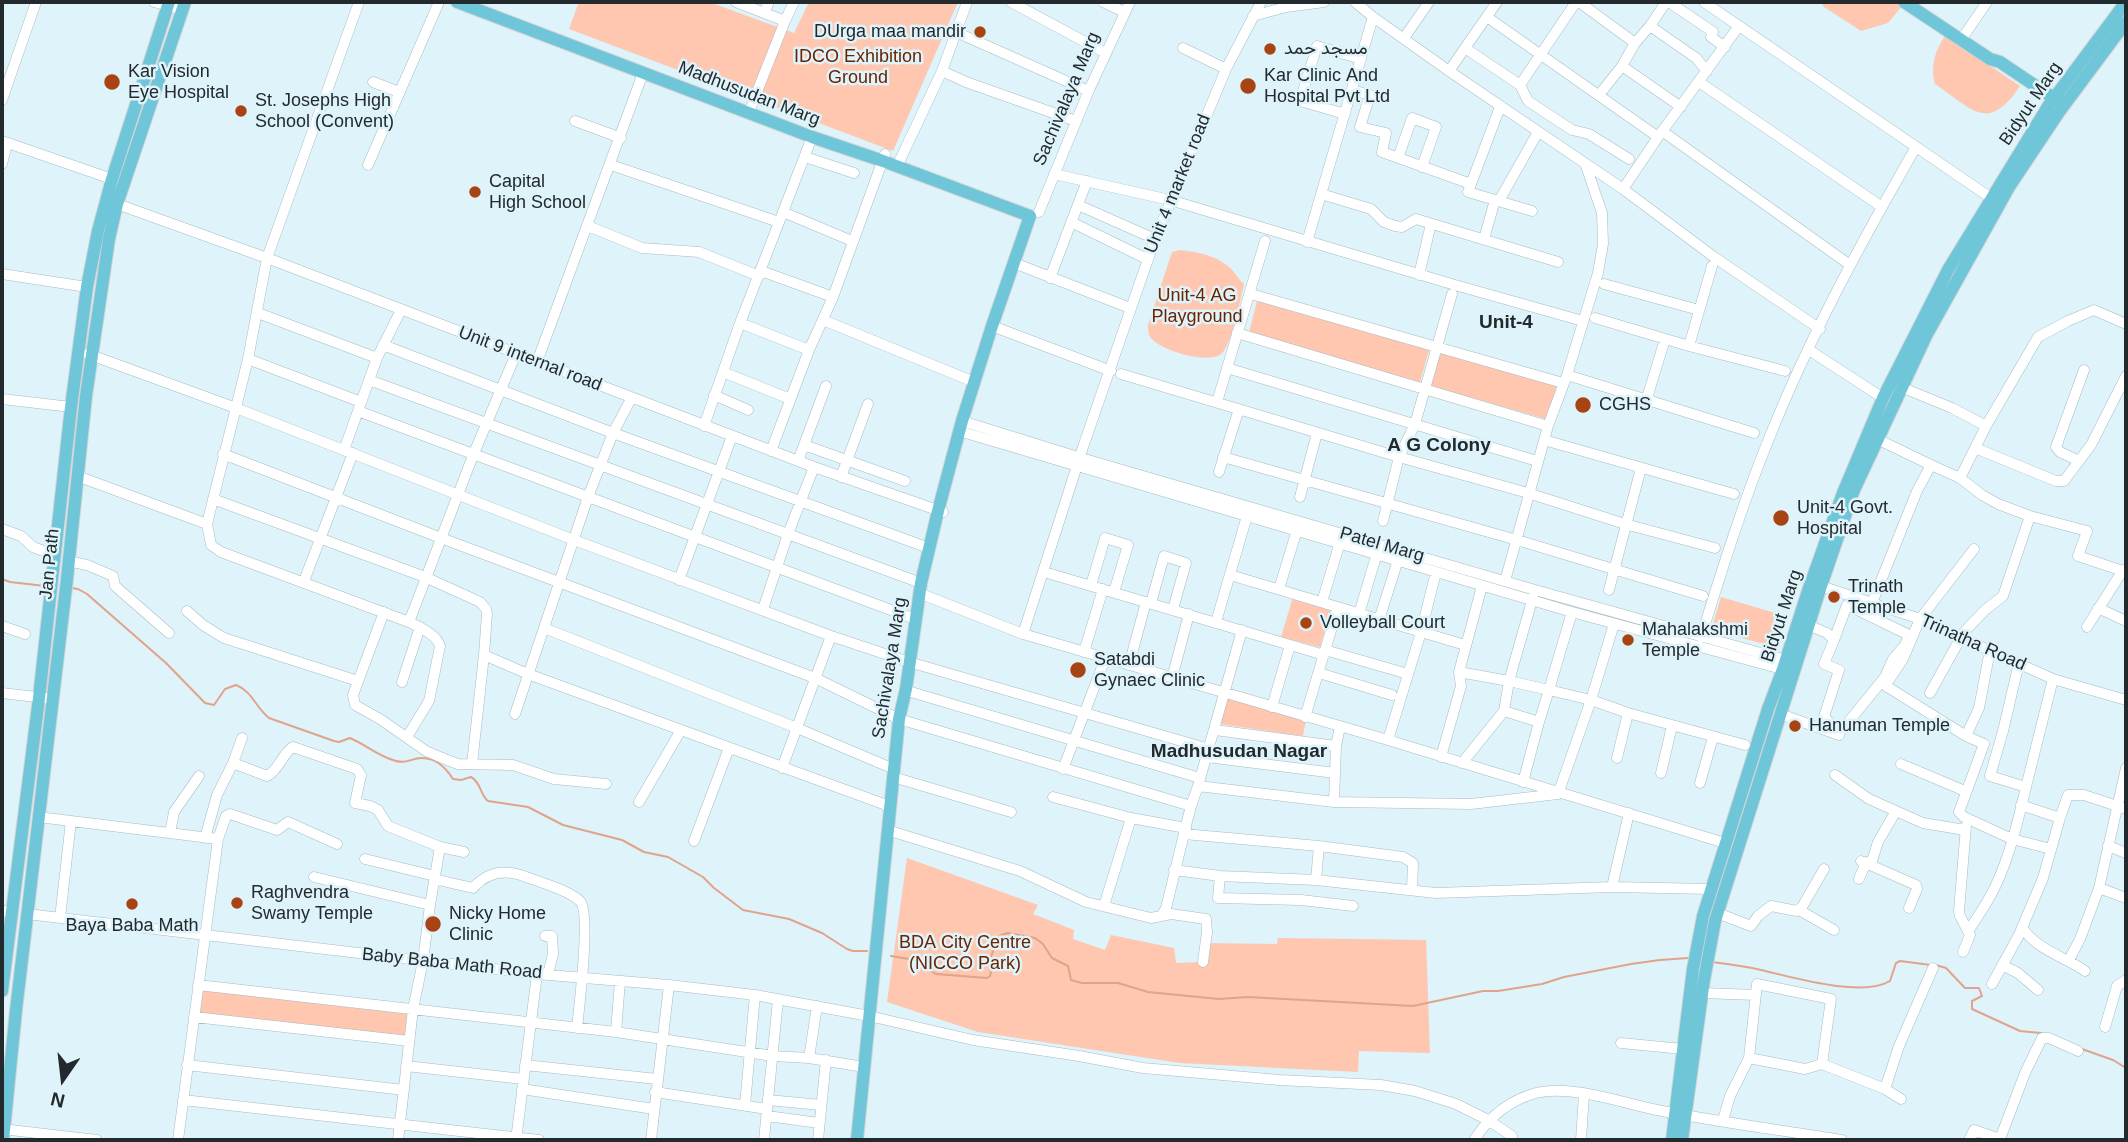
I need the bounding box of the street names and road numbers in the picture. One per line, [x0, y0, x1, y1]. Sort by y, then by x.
street label: Sachivalaya Marg [1029, 29, 1105, 169]
street label: Madhusudan Marg [675, 57, 823, 131]
street label: Bidyut Marg [1995, 58, 2067, 150]
street label: Unit 4 market road [1140, 111, 1216, 257]
street label: Unit 9 internal road [455, 322, 605, 396]
street label: Patel Marg [1337, 523, 1427, 567]
street label: Jan Path [36, 528, 64, 600]
street label: Bidyut Marg [1757, 567, 1807, 665]
street label: Sachivalaya Marg [868, 596, 912, 740]
street label: Trinatha Road [1917, 610, 2029, 676]
street label: Baby Baba Math Road [361, 944, 543, 984]

